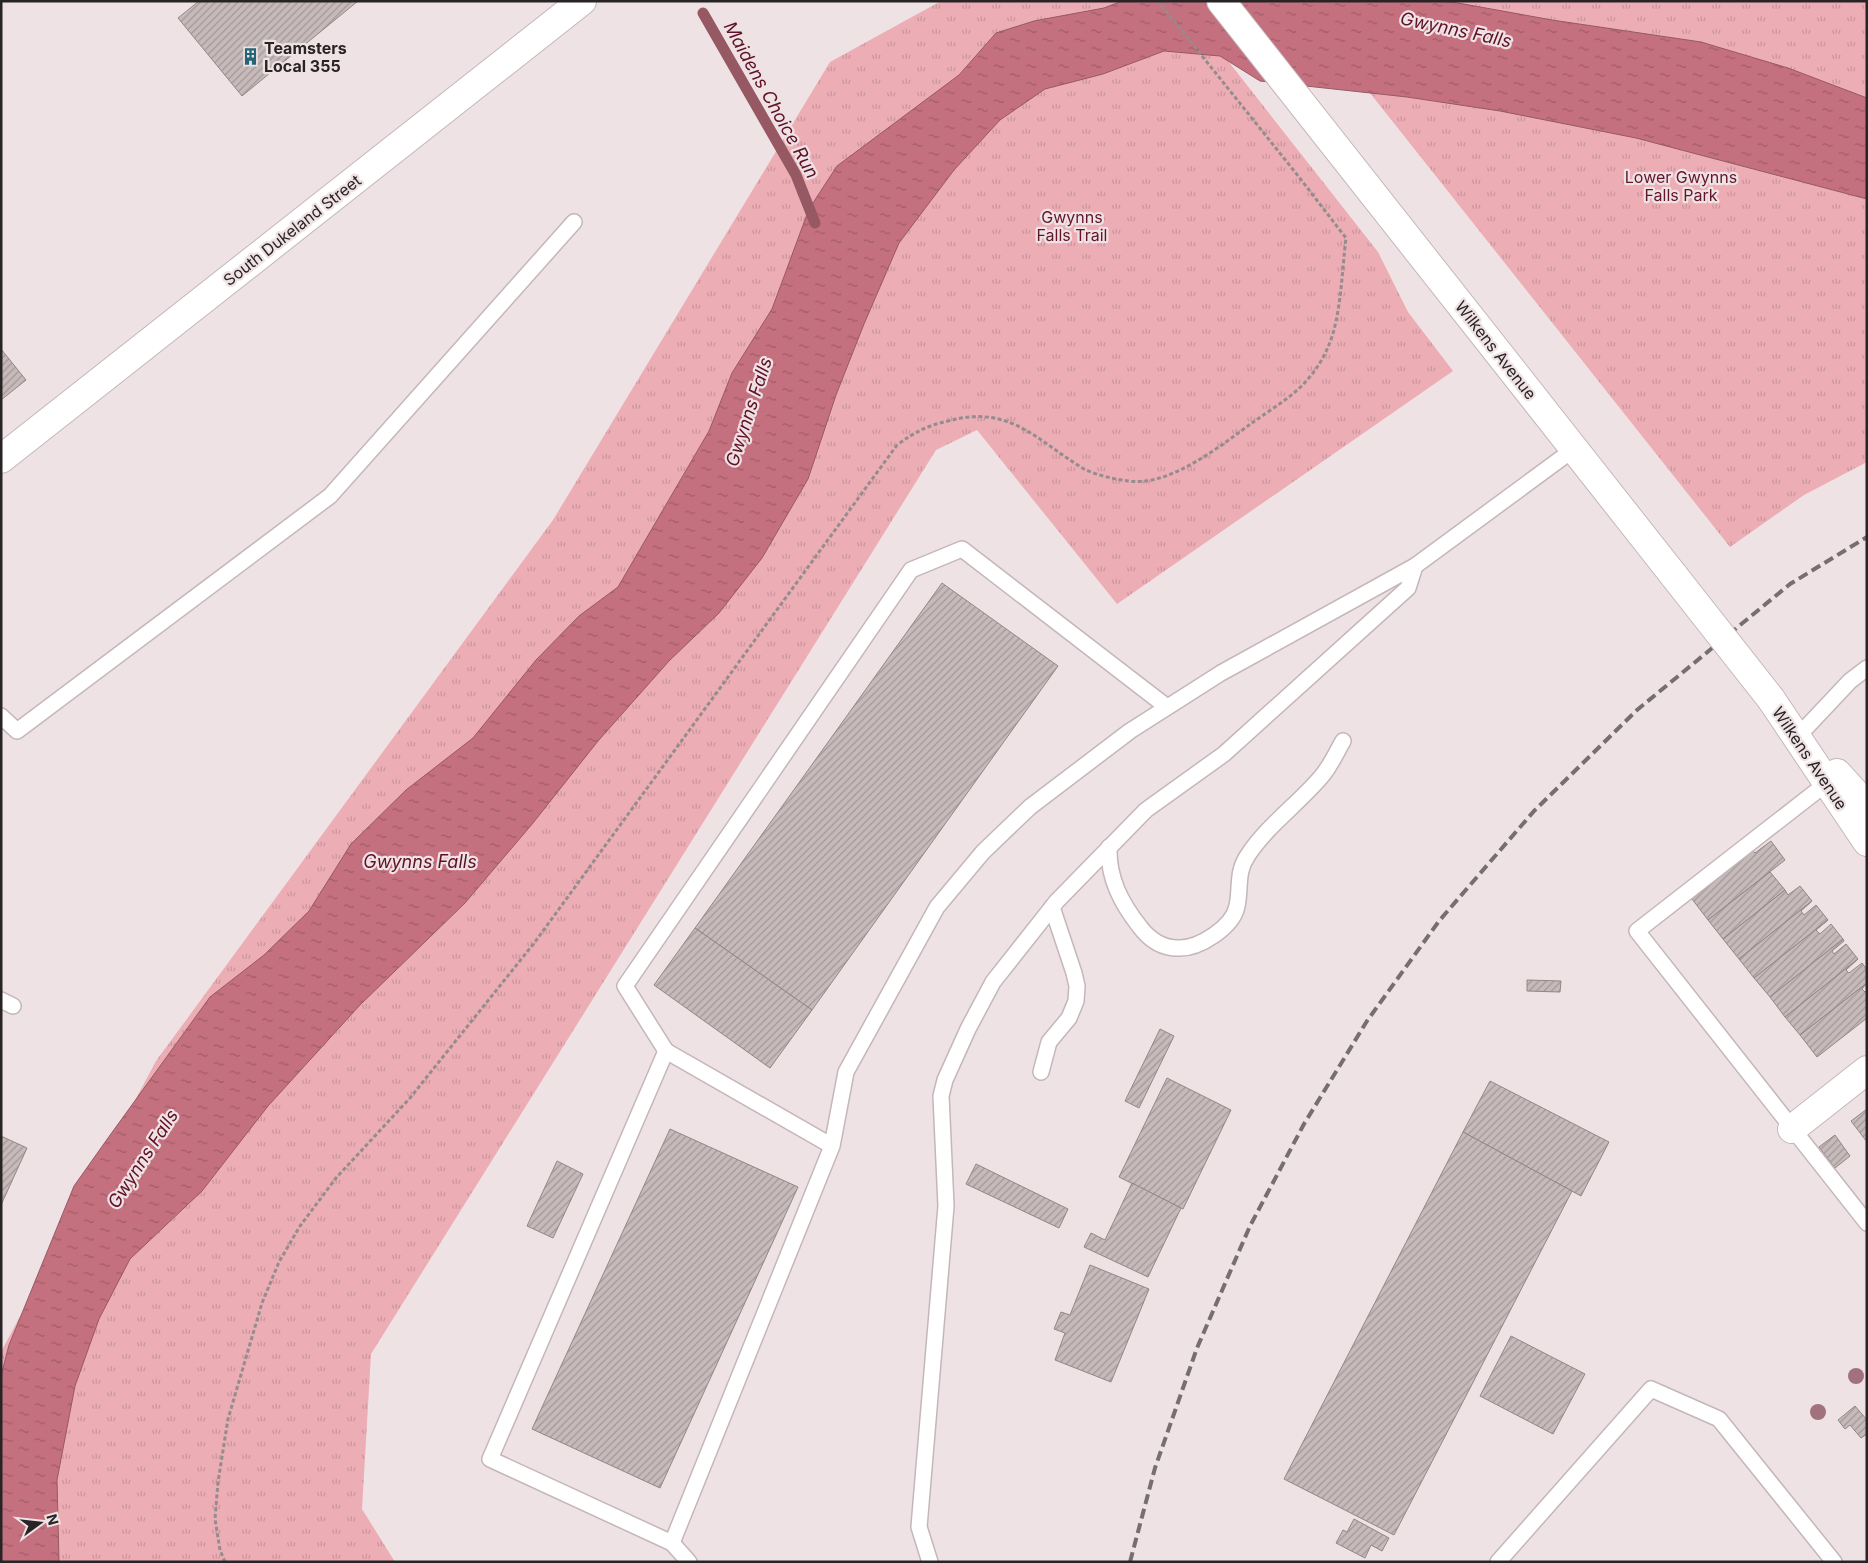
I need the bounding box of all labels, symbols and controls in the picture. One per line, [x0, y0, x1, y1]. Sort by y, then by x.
water label: Gwynns Falls [1399, 7, 1514, 52]
water label: Maidens Choice Run [720, 18, 823, 182]
place label: Teamsters Local 355 [264, 38, 347, 76]
building icon: Teamsters Local 355 [240, 47, 260, 67]
park label: Lower Gwynns Falls Park [1625, 167, 1737, 205]
street label: South Dukeland Street [219, 170, 365, 290]
park label: Gwynns Falls Trail [1037, 207, 1107, 245]
street label: Wilkens Avenue [1451, 297, 1541, 403]
water label: Gwynns Falls [721, 355, 776, 469]
street label: Wilkens Avenue [1768, 703, 1852, 813]
water label: Gwynns Falls [363, 851, 477, 872]
water label: Gwynns Falls [103, 1105, 182, 1212]
north arrow [15, 1498, 65, 1548]
text: N [43, 1512, 63, 1527]

